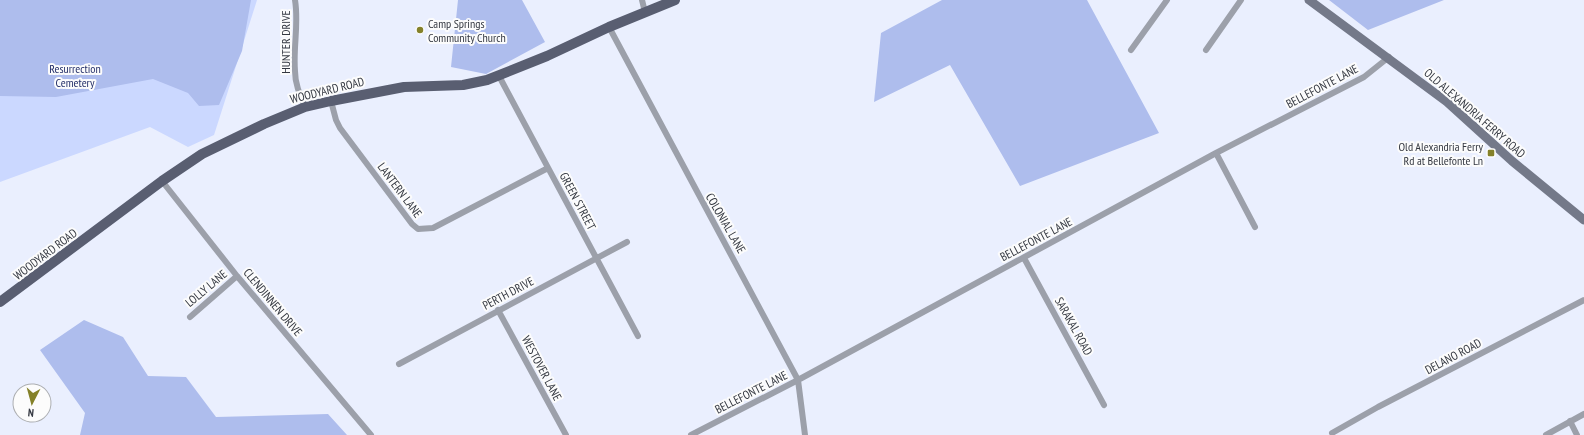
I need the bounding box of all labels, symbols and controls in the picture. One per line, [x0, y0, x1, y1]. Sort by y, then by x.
street label: HUNTER DRIVE [278, 10, 293, 74]
place label: Camp Springs Community Church [428, 16, 506, 45]
marker: Camp Springs Community Church [415, 25, 425, 35]
park label: Resurrection Cemetery [49, 61, 101, 90]
street label: BELLEFONTE LANE [1283, 61, 1361, 111]
street label: OLD ALEXANDRIA FERRY ROAD [1421, 65, 1529, 161]
street label: WOODYARD ROAD [288, 74, 366, 106]
place label: Old Alexandria Ferry Rd at Bellefonte Ln [1399, 139, 1483, 168]
marker: Old Alexandria Ferry Rd at Bellefonte Ln [1486, 148, 1496, 158]
street label: LANTERN LANE [375, 160, 425, 220]
street label: GREEN STREET [557, 170, 600, 233]
street label: COLONIAL LANE [703, 190, 749, 256]
street label: BELLEFONTE LANE [997, 214, 1075, 264]
street label: WOODYARD ROAD [10, 225, 80, 283]
street label: CLENDINNEN DRIVE [240, 265, 306, 339]
street label: LOLLY LANE [182, 266, 230, 310]
street label: PERTH DRIVE [480, 273, 536, 313]
street label: SARAKAL ROAD [1052, 294, 1096, 358]
street label: WESTOVER LANE [519, 333, 565, 403]
street label: DELANO ROAD [1422, 335, 1484, 377]
street label: BELLEFONTE LANE [712, 367, 790, 417]
north arrow [12, 383, 52, 423]
text: N [27, 406, 35, 420]

